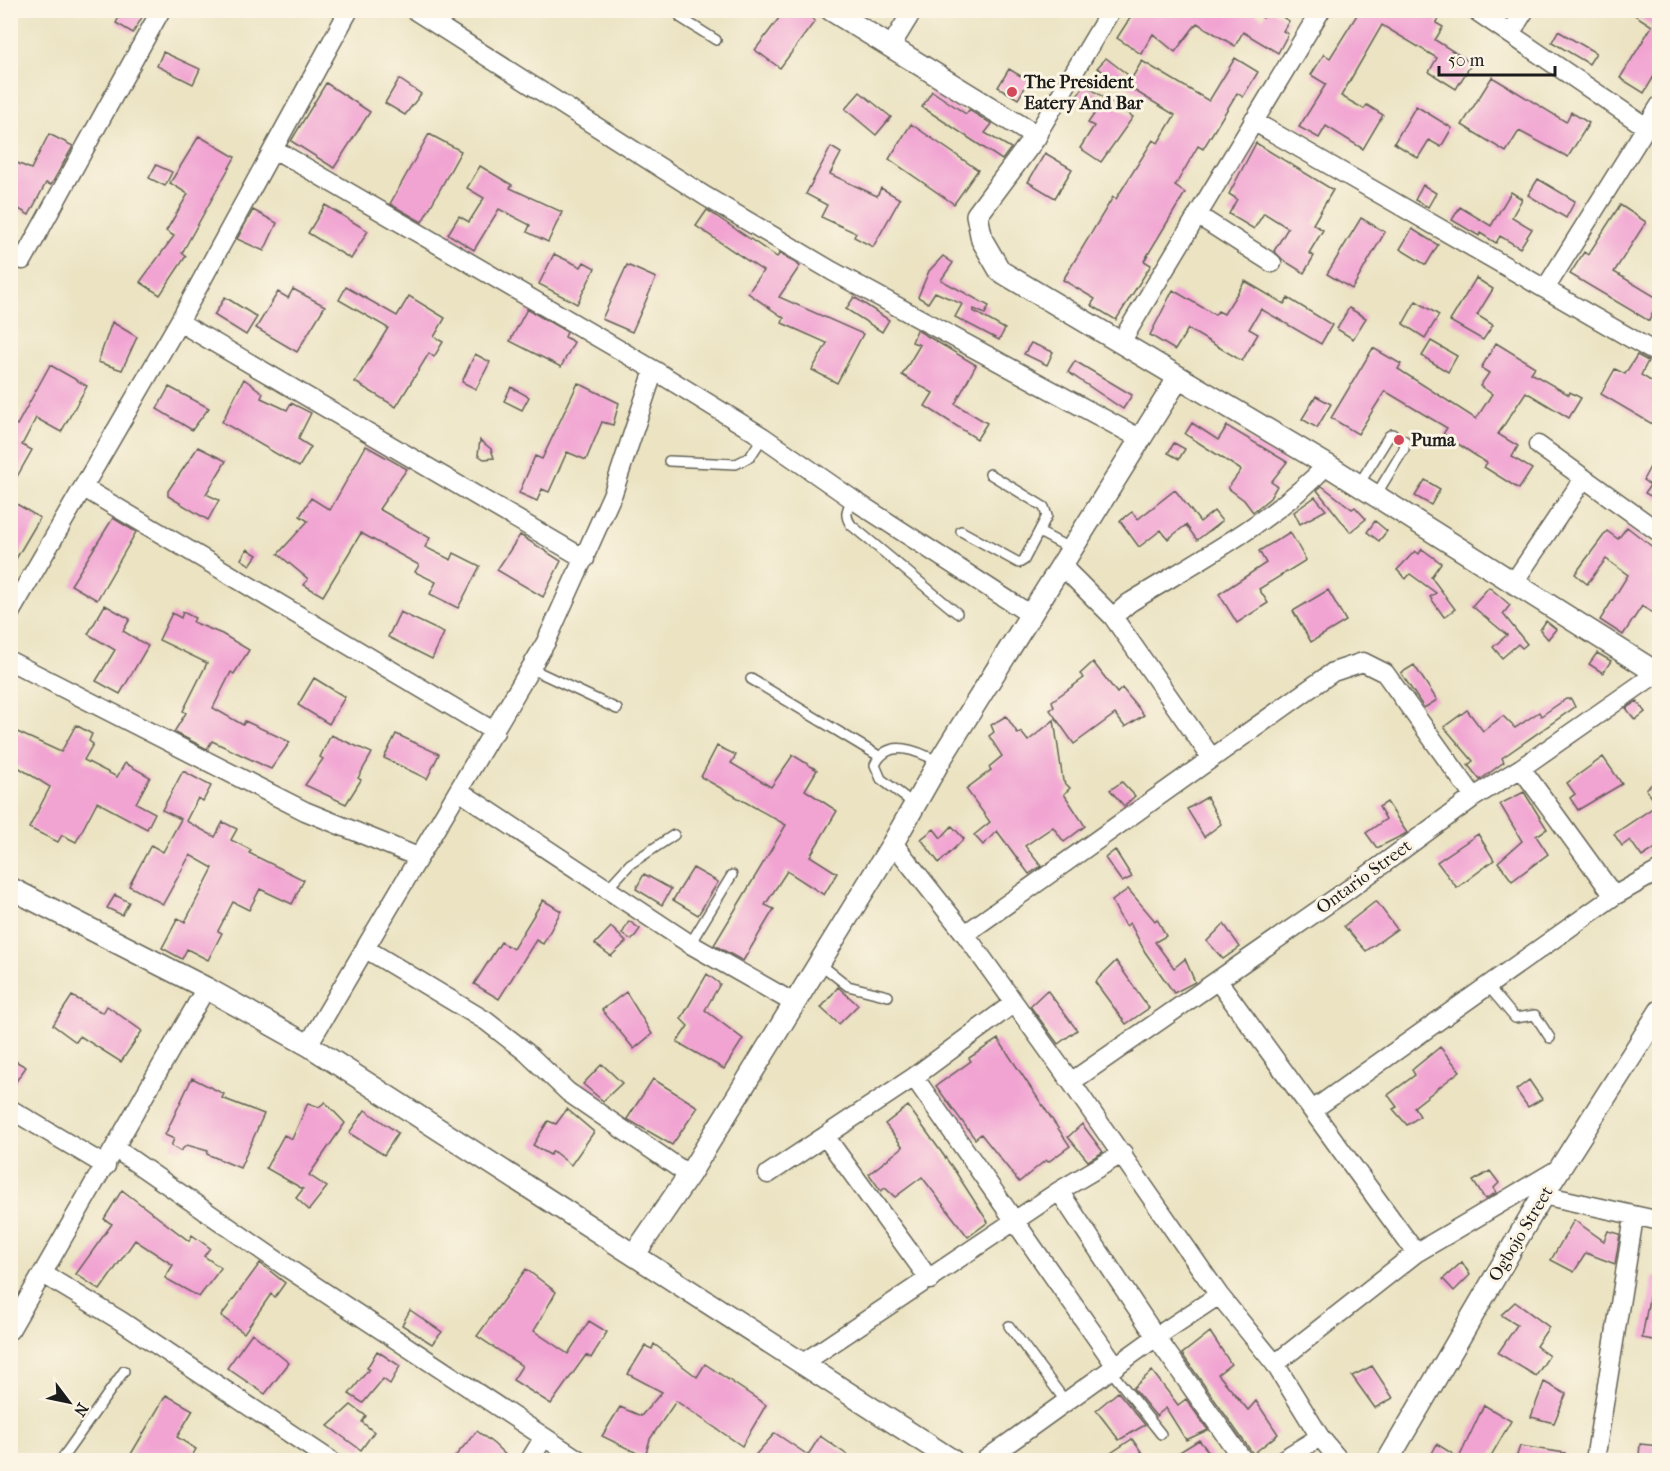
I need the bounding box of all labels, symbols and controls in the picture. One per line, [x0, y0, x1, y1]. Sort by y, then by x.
scale bar [1439, 39, 1554, 77]
text: 50 m [1448, 50, 1485, 71]
place label: The President Eatery And Bar [1023, 72, 1143, 114]
marker: The President Eatery And Bar [1005, 85, 1019, 99]
place label: Puma [1411, 430, 1456, 451]
marker: Puma [1392, 433, 1406, 447]
street label: Ontario Street [1312, 835, 1416, 919]
street label: Ogbojo Street [1484, 1182, 1558, 1285]
north arrow [39, 1372, 99, 1432]
text: N [70, 1400, 93, 1421]

